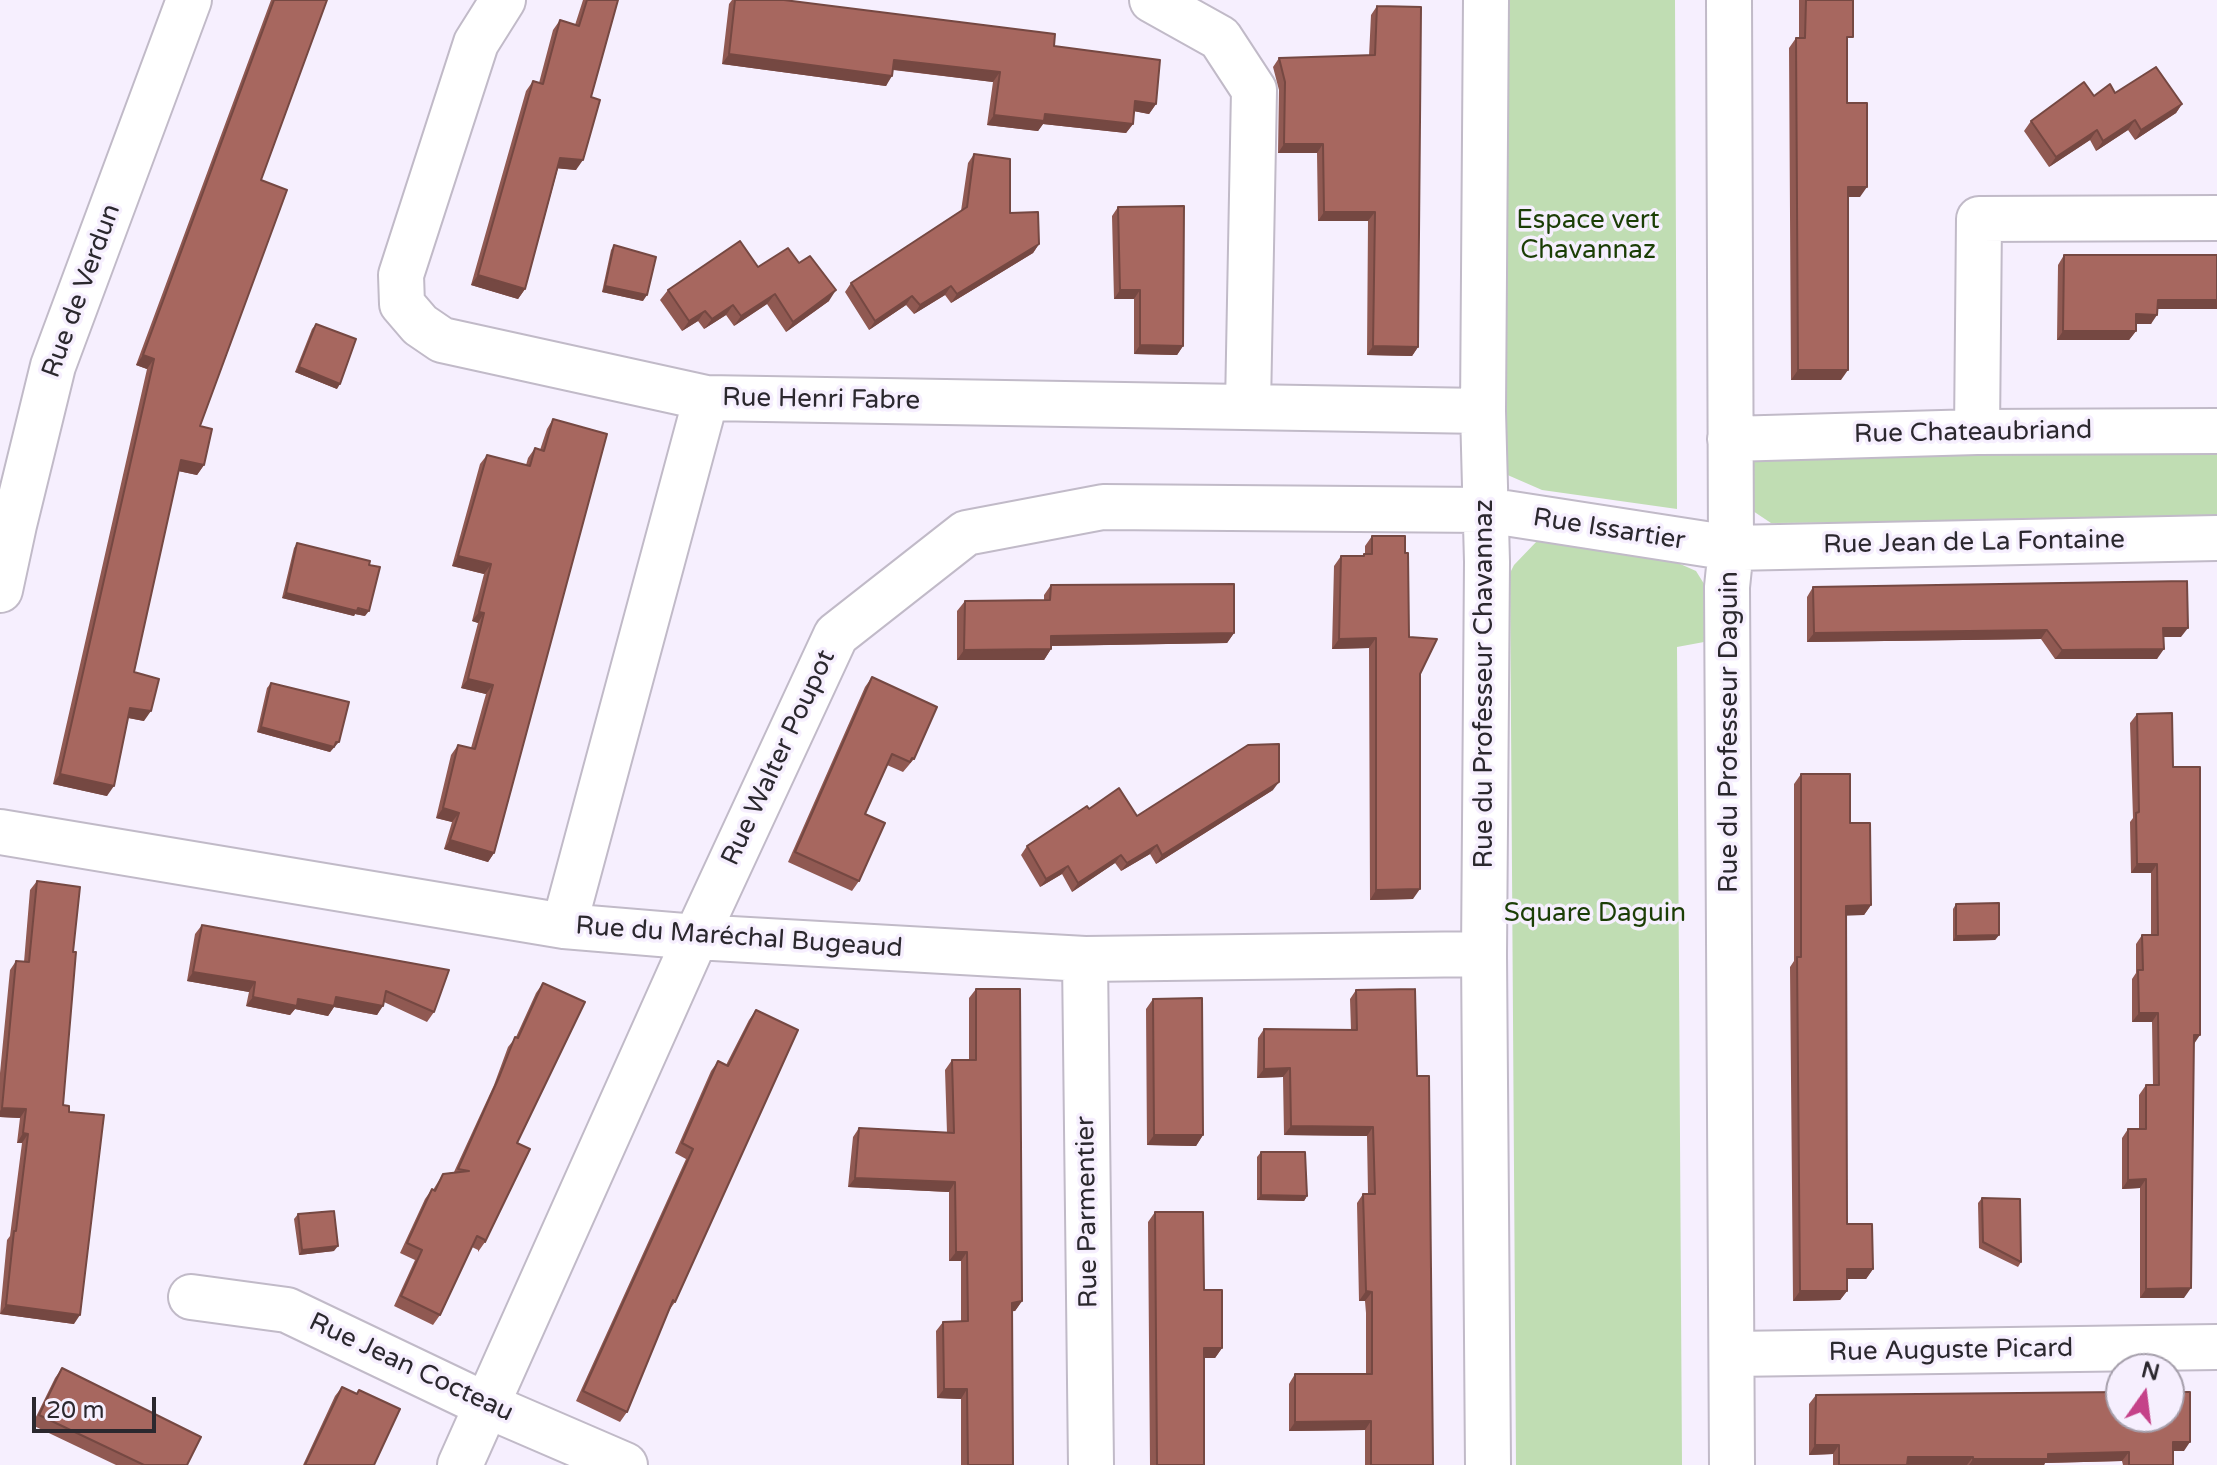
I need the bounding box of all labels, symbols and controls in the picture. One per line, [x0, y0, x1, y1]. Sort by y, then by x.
street label: Rue de Verdun [36, 200, 128, 382]
park label: Espace vert Chavannaz [1516, 205, 1660, 266]
street label: Rue Henri Fabre [722, 383, 920, 417]
street label: Rue Chateaubriand [1853, 415, 2093, 451]
street label: Rue du Professeur Chavannaz [1469, 499, 1501, 869]
street label: Rue Issartier [1531, 503, 1687, 557]
street label: Rue Jean de La Fontaine [1823, 525, 2125, 561]
street label: Rue du Professeur Daguin [1714, 571, 1746, 893]
street label: Rue Walter Poupot [715, 645, 843, 871]
park label: Square Daguin [1504, 898, 1686, 930]
street label: Rue du Maréchal Bugeaud [574, 911, 904, 965]
street label: Rue Parmentier [1071, 1116, 1105, 1308]
street label: Rue Jean Cocteau [304, 1307, 518, 1429]
street label: Rue Auguste Picard [1828, 1333, 2074, 1369]
north arrow [2105, 1353, 2185, 1433]
text: N [2139, 1357, 2162, 1386]
scale bar [36, 1381, 160, 1431]
text: 20 m [46, 1396, 104, 1425]

